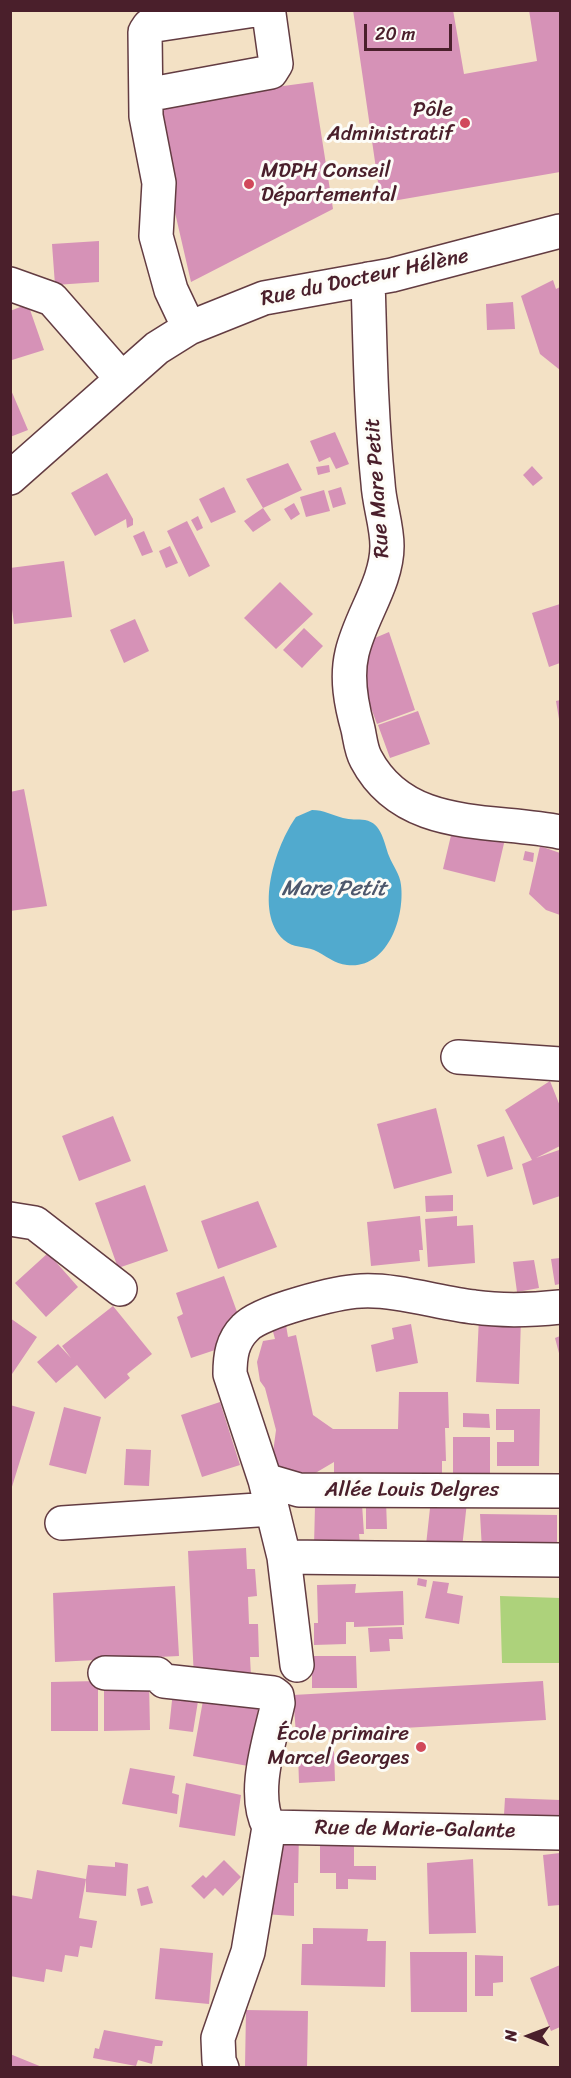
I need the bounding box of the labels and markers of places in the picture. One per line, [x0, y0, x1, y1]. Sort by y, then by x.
place label: Pôle Administratif [327, 98, 453, 148]
marker: Pôle Administratif [458, 116, 472, 130]
place label: MDPH Conseil Départemental [261, 159, 396, 209]
marker: MDPH Conseil Départemental [242, 177, 256, 191]
place label: École primaire Marcel Georges [268, 1722, 409, 1772]
marker: École primaire Marcel Georges [414, 1740, 428, 1754]

